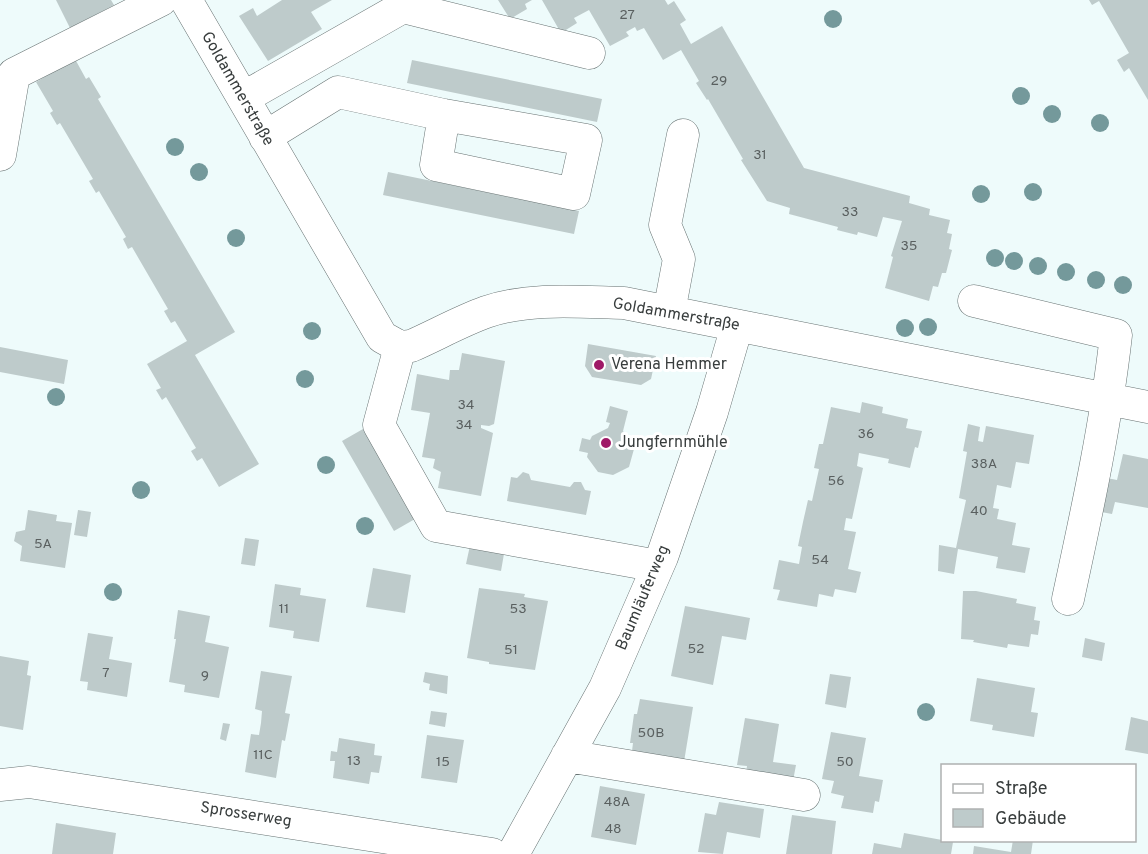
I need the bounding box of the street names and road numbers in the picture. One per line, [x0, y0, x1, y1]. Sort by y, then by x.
street label: Goldammerstraße [196, 28, 278, 150]
street label: Goldammerstraße [611, 294, 741, 336]
street label: Baumläuferweg [612, 542, 674, 654]
street label: Sprosserweg [199, 798, 293, 832]

